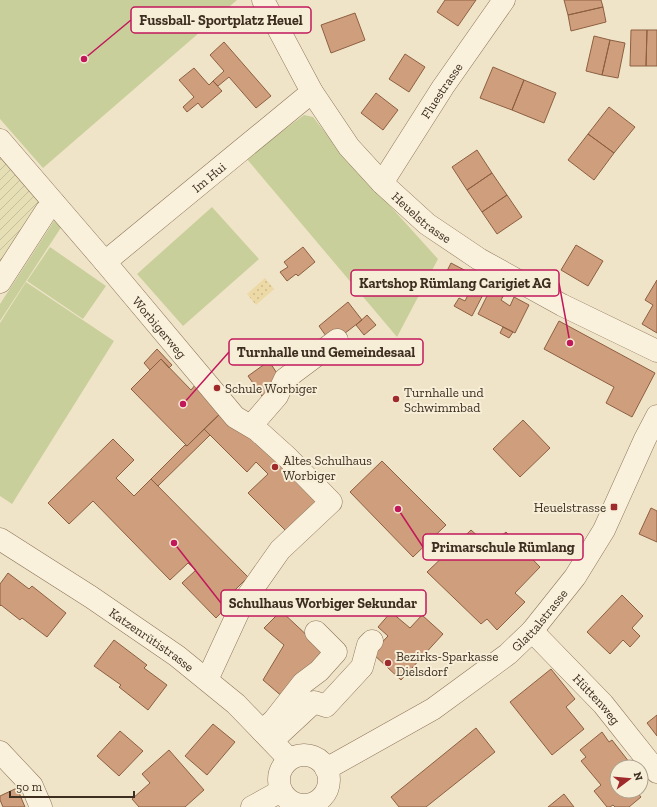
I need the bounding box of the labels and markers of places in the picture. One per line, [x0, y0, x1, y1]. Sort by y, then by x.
callout: Fussball- Sportplatz Heuel [131, 7, 311, 33]
callout: Kartshop Rümlang Carigiet AG [351, 270, 559, 296]
callout: Turnhalle und Gemeindesaal [229, 339, 423, 365]
place label: Schule Worbiger [225, 381, 318, 396]
marker: Schule Worbiger [212, 383, 222, 393]
place label: Turnhalle und Schwimmbad [404, 385, 484, 415]
marker: Turnhalle und Schwimmbad [391, 394, 401, 404]
place label: Altes Schulhaus Worbiger [283, 453, 372, 483]
marker: Altes Schulhaus Worbiger [270, 462, 280, 472]
place label: Heuelstrasse [534, 500, 606, 515]
marker: Heuelstrasse [609, 502, 619, 512]
callout: Primarschule Rümlang [423, 534, 583, 560]
callout: Schulhaus Worbiger Sekundar [221, 590, 426, 616]
place label: Bezirks-Sparkasse Dielsdorf [396, 649, 498, 679]
marker: Bezirks-Sparkasse Dielsdorf [383, 658, 393, 668]

